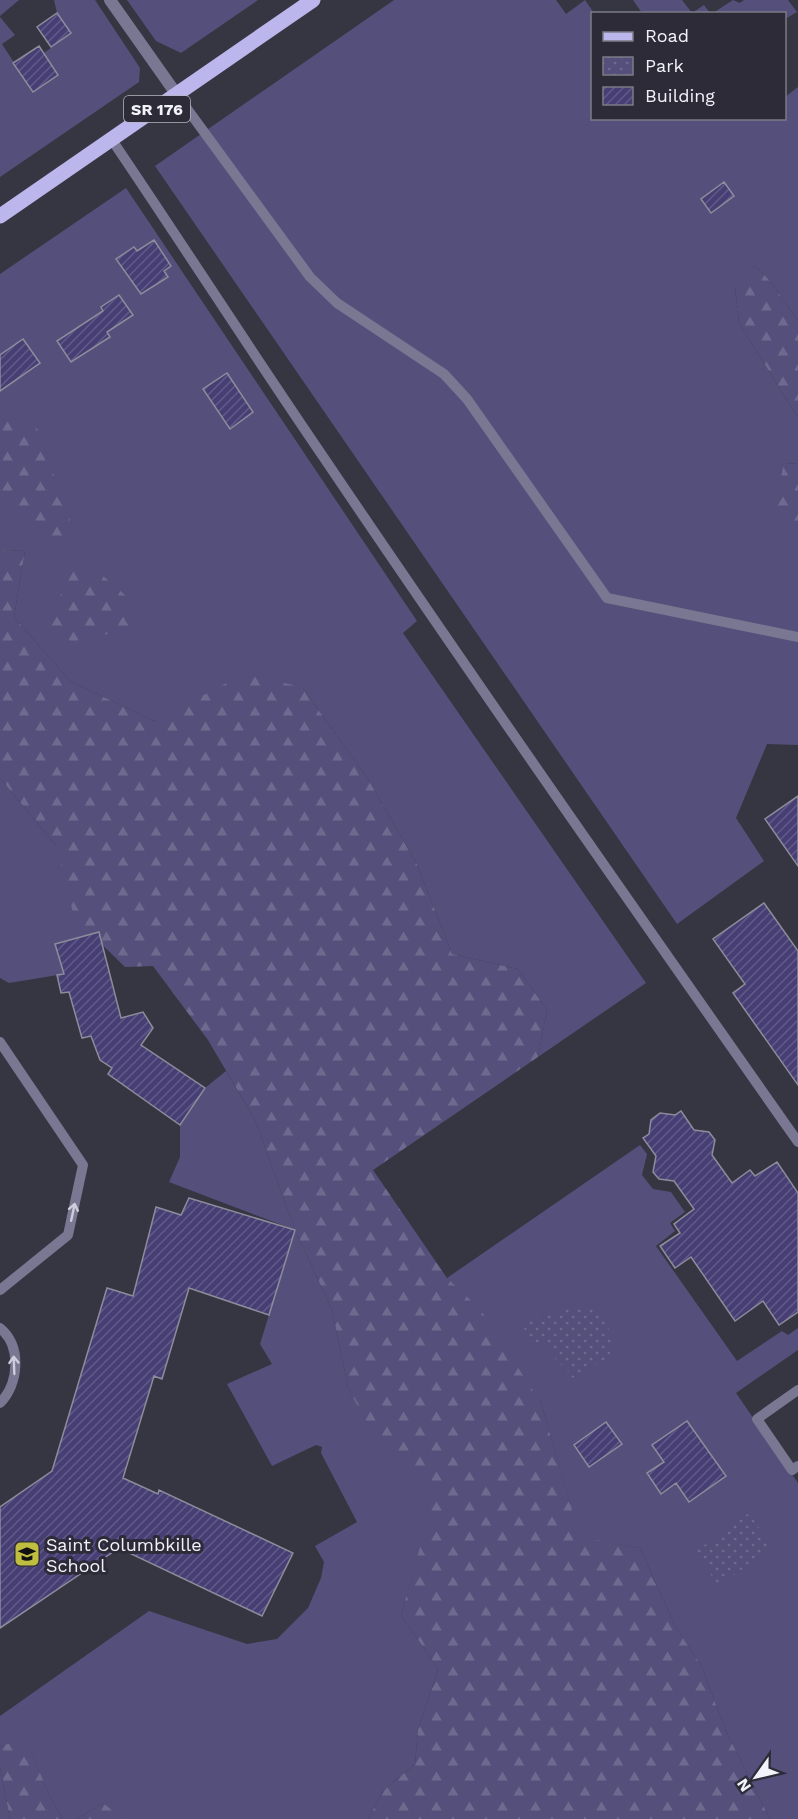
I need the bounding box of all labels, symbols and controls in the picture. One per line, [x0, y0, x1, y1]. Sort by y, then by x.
legend [591, 12, 786, 120]
text: Road [645, 25, 689, 46]
text: Park [645, 55, 684, 76]
text: Building [645, 85, 715, 106]
road number: SR 176 [124, 96, 190, 122]
one-way arrow [68, 1203, 79, 1223]
one-way arrow [8, 1356, 20, 1376]
place label: Saint Columbkille School [46, 1534, 202, 1576]
school or university icon: Saint Columbkille School [12, 1539, 42, 1569]
north arrow [726, 1747, 786, 1807]
text: N [733, 1775, 755, 1795]

